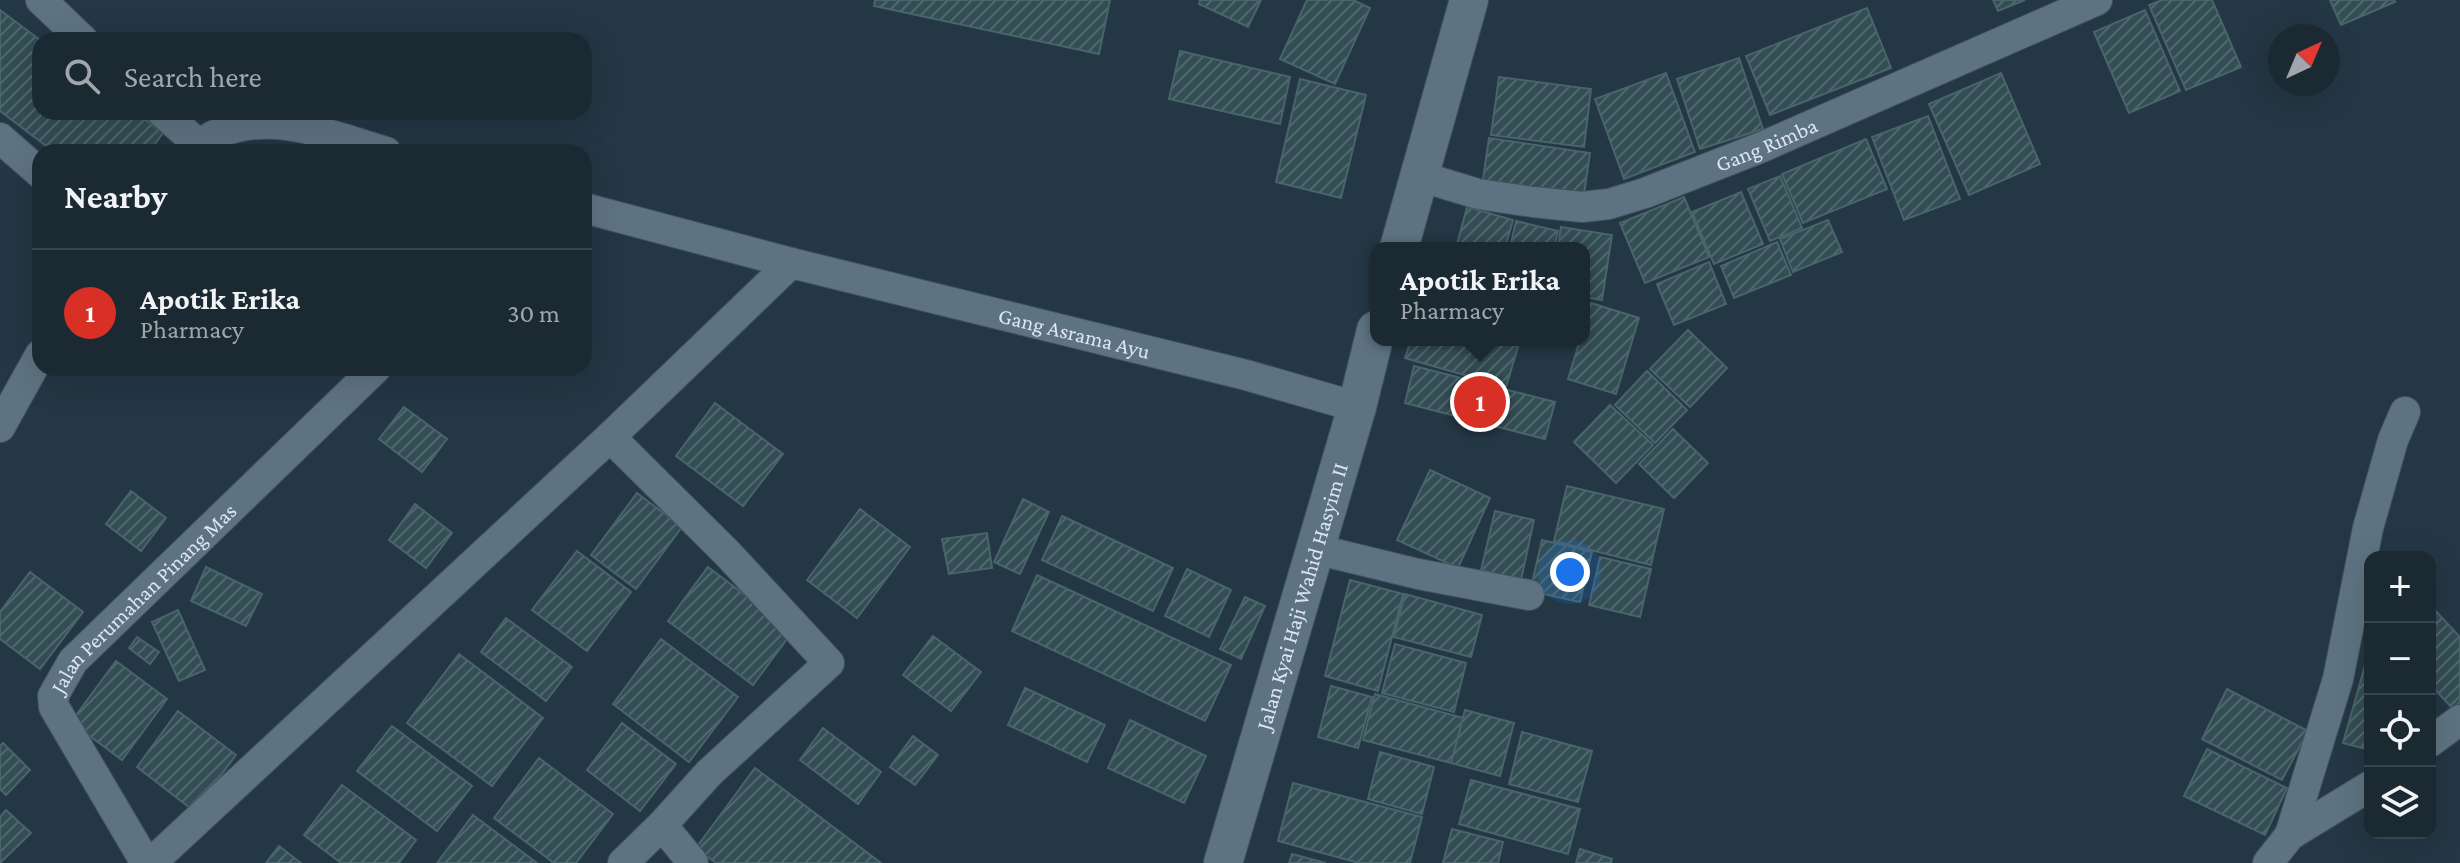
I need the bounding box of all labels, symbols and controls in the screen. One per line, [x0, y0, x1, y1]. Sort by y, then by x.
north arrow [2268, 24, 2340, 96]
search box [32, 32, 592, 120]
icon: search [60, 54, 104, 98]
text: Search here [124, 60, 262, 93]
street label: Gang Rimba [1712, 112, 1821, 177]
text: Nearby [64, 178, 167, 215]
popup [1370, 242, 1590, 346]
text: Apotik Erika [1400, 263, 1560, 296]
text: Apotik Erika [140, 282, 300, 315]
text: Pharmacy [1400, 296, 1504, 325]
text: 1 [85, 299, 95, 328]
text: 30 m [507, 299, 560, 328]
street label: Gang Asrama Ayu [996, 303, 1153, 364]
text: Pharmacy [140, 315, 244, 344]
pin: 1 [1454, 372, 1506, 432]
street label: Jalan Kyai Haji Wahid Hasyim II [1250, 460, 1353, 735]
street label: Jalan Perumahan Pinang Mas [44, 498, 242, 699]
map controls [2364, 551, 2436, 839]
button: + [2364, 551, 2436, 623]
your location [1550, 552, 1590, 592]
button: − [2364, 623, 2436, 695]
button: locate [2364, 695, 2436, 767]
button: layers [2364, 767, 2436, 839]

